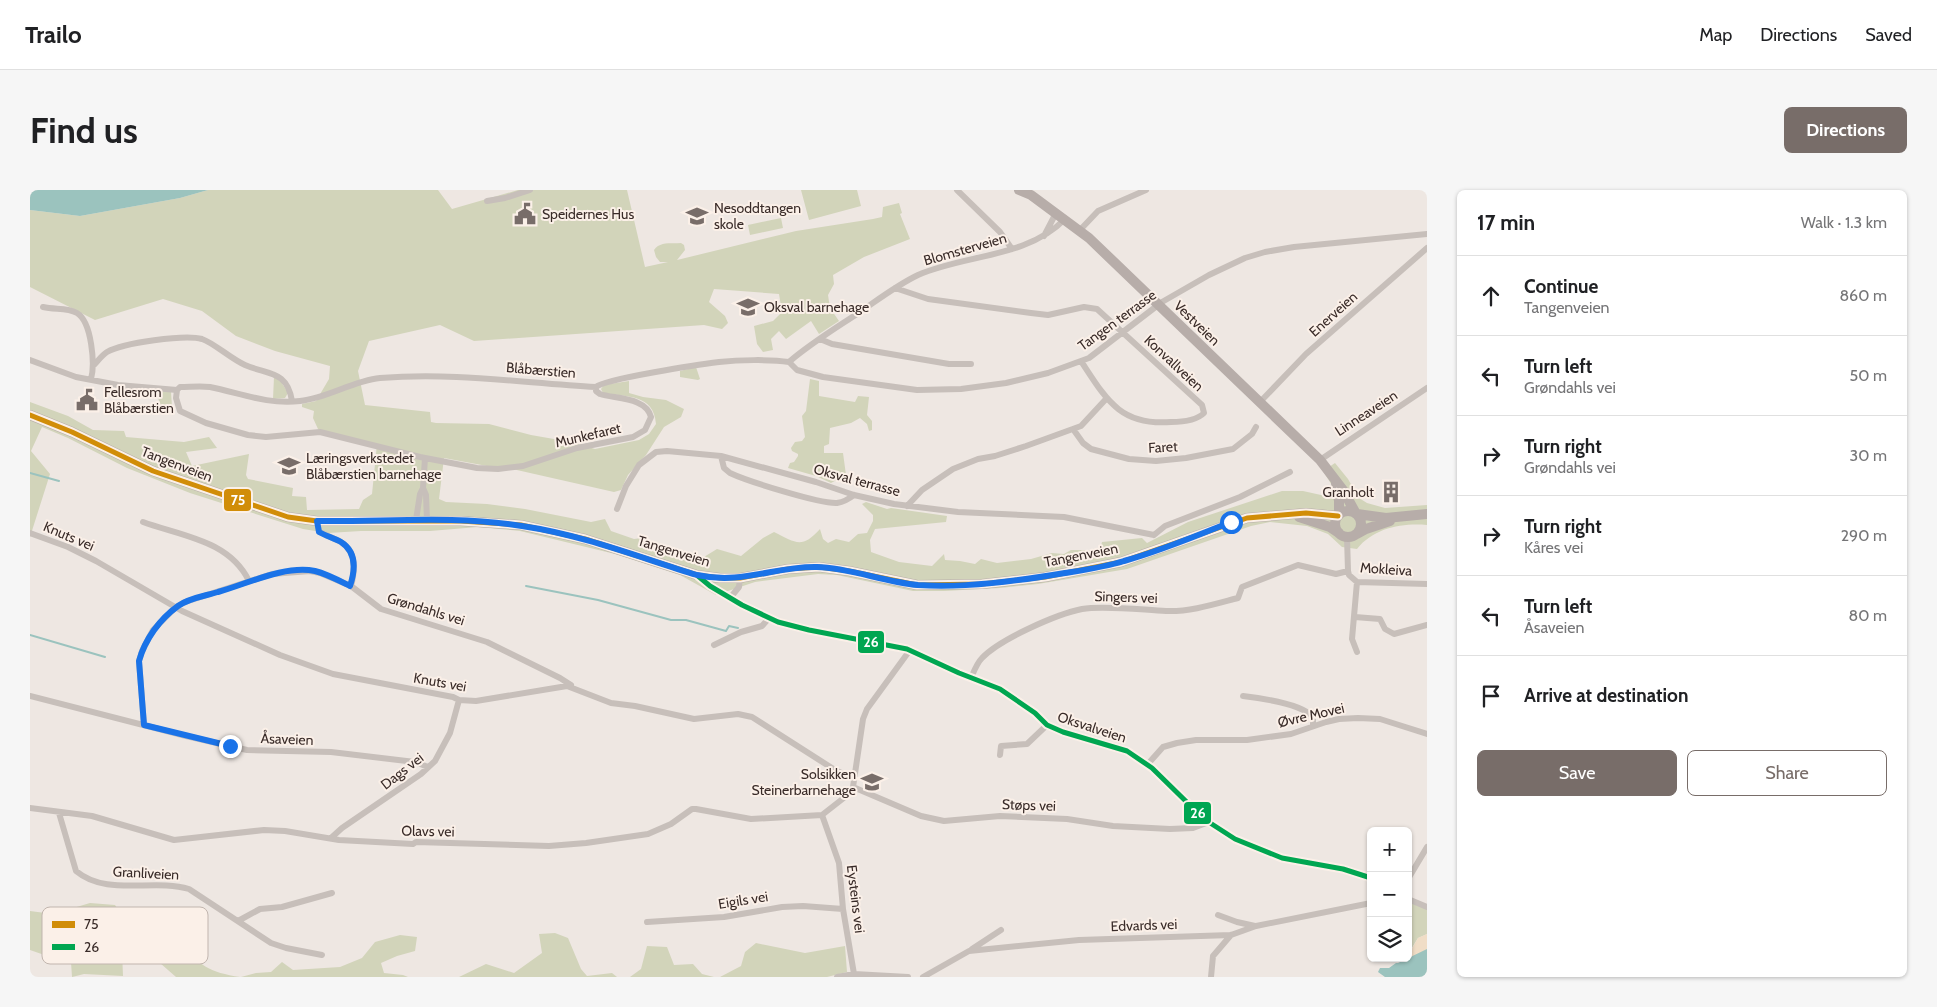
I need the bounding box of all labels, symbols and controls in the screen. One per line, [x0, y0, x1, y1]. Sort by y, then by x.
text: Trailo [25, 20, 82, 49]
text: Map [1699, 24, 1732, 46]
text: Directions [1760, 24, 1837, 46]
text: Saved [1865, 24, 1912, 46]
button: Directions [1784, 107, 1907, 153]
text: Find us [30, 109, 138, 152]
place label: Nesoddtangen skole [714, 199, 801, 233]
public building icon: Speidernes Hus [512, 201, 538, 227]
school or university icon: Nesoddtangen skole [684, 203, 710, 229]
place label: Speidernes Hus [542, 205, 634, 223]
text: 17 min [1477, 210, 1535, 235]
text: Walk · 1.3 km [1801, 213, 1887, 232]
street label: Blomsterveien [921, 229, 1009, 269]
text: Continue [1524, 275, 1598, 298]
icon: ahead [1477, 282, 1505, 310]
street label: Tangen terrasse [1074, 286, 1160, 354]
text: 860 m [1839, 286, 1887, 305]
street label: Enerveien [1305, 287, 1361, 340]
school or university icon: Oksval barnehage [735, 294, 761, 320]
street label: Vestveien [1170, 297, 1224, 349]
place label: Oksval barnehage [764, 298, 869, 316]
text: Tangenveien [1524, 298, 1610, 317]
street label: Konvallveien [1141, 331, 1208, 395]
text: Turn left [1524, 355, 1592, 378]
street label: Blåbærstien [505, 358, 577, 382]
icon: left [1477, 362, 1505, 390]
text: 50 m [1850, 366, 1887, 385]
text: Grøndahls vei [1524, 378, 1616, 397]
place label: Fellesrom Blåbærstien [104, 383, 174, 417]
street label: Linneaveien [1331, 386, 1401, 440]
public building icon: Fellesrom Blåbærstien [74, 387, 100, 413]
street label: Munkefaret [553, 419, 623, 451]
text: Turn right [1524, 435, 1602, 458]
street label: Faret [1148, 437, 1178, 457]
street label: Tangenveien [139, 442, 215, 486]
icon: right [1477, 442, 1505, 470]
text: 30 m [1850, 446, 1887, 465]
place label: Læringsverkstedet Blåbærstien barnehage [306, 449, 441, 483]
school or university icon: Læringsverkstedet Blåbærstien barnehage [276, 453, 302, 479]
text: Grøndahls vei [1524, 458, 1616, 477]
street label: Oksval terrasse [812, 460, 902, 500]
building icon: Granholt [1378, 479, 1404, 505]
place label: Granholt [1323, 483, 1374, 501]
line badge: 75 [223, 488, 252, 512]
text: 75 [231, 491, 245, 509]
route start [1220, 511, 1243, 534]
text: Turn right [1524, 515, 1602, 538]
street label: Knuts vei [41, 517, 97, 555]
icon: right [1477, 522, 1505, 550]
text: 290 m [1841, 526, 1887, 545]
street label: Tangenveien [636, 531, 713, 571]
text: Kåres vei [1524, 538, 1583, 557]
street label: Tangenveien [1043, 539, 1120, 571]
street label: Mokleiva [1359, 558, 1413, 580]
street label: Singers vei [1094, 587, 1158, 607]
street label: Grøndahls vei [385, 589, 467, 629]
text: Turn left [1524, 595, 1592, 618]
icon: left [1477, 602, 1505, 630]
text: 80 m [1849, 606, 1887, 625]
text: Åsaveien [1524, 618, 1584, 637]
line badge: 26 [857, 630, 885, 654]
text: 26 [863, 633, 879, 651]
street label: Knuts vei [412, 668, 468, 696]
icon: arrive [1477, 682, 1505, 710]
text: Arrive at destination [1524, 684, 1688, 707]
street label: Øvre Movei [1276, 699, 1346, 731]
street label: Oksvalveien [1055, 707, 1129, 747]
street label: Åsaveien [260, 729, 314, 749]
route end [219, 735, 242, 758]
street label: Dags vei [377, 749, 427, 793]
button: Save [1477, 750, 1677, 796]
button: Share [1687, 750, 1887, 796]
place label: Solsikken Steinerbarnehage [751, 765, 856, 799]
school or university icon: Solsikken Steinerbarnehage [859, 769, 885, 795]
street label: Støps vei [1002, 795, 1056, 815]
line badge: 26 [1183, 801, 1212, 825]
text: 26 [1190, 804, 1206, 822]
street label: Olavs vei [401, 822, 455, 840]
map controls [1367, 827, 1412, 962]
button: + [1367, 827, 1412, 872]
street label: Granliveien [112, 862, 180, 884]
street label: Eysteins vei [843, 864, 869, 934]
button: − [1367, 872, 1412, 917]
street label: Eigils vei [717, 887, 769, 913]
legend [42, 907, 208, 964]
text: 75 [84, 915, 99, 933]
street label: Edvards vei [1110, 915, 1178, 935]
button: layers [1367, 917, 1412, 962]
text: 26 [84, 938, 99, 956]

